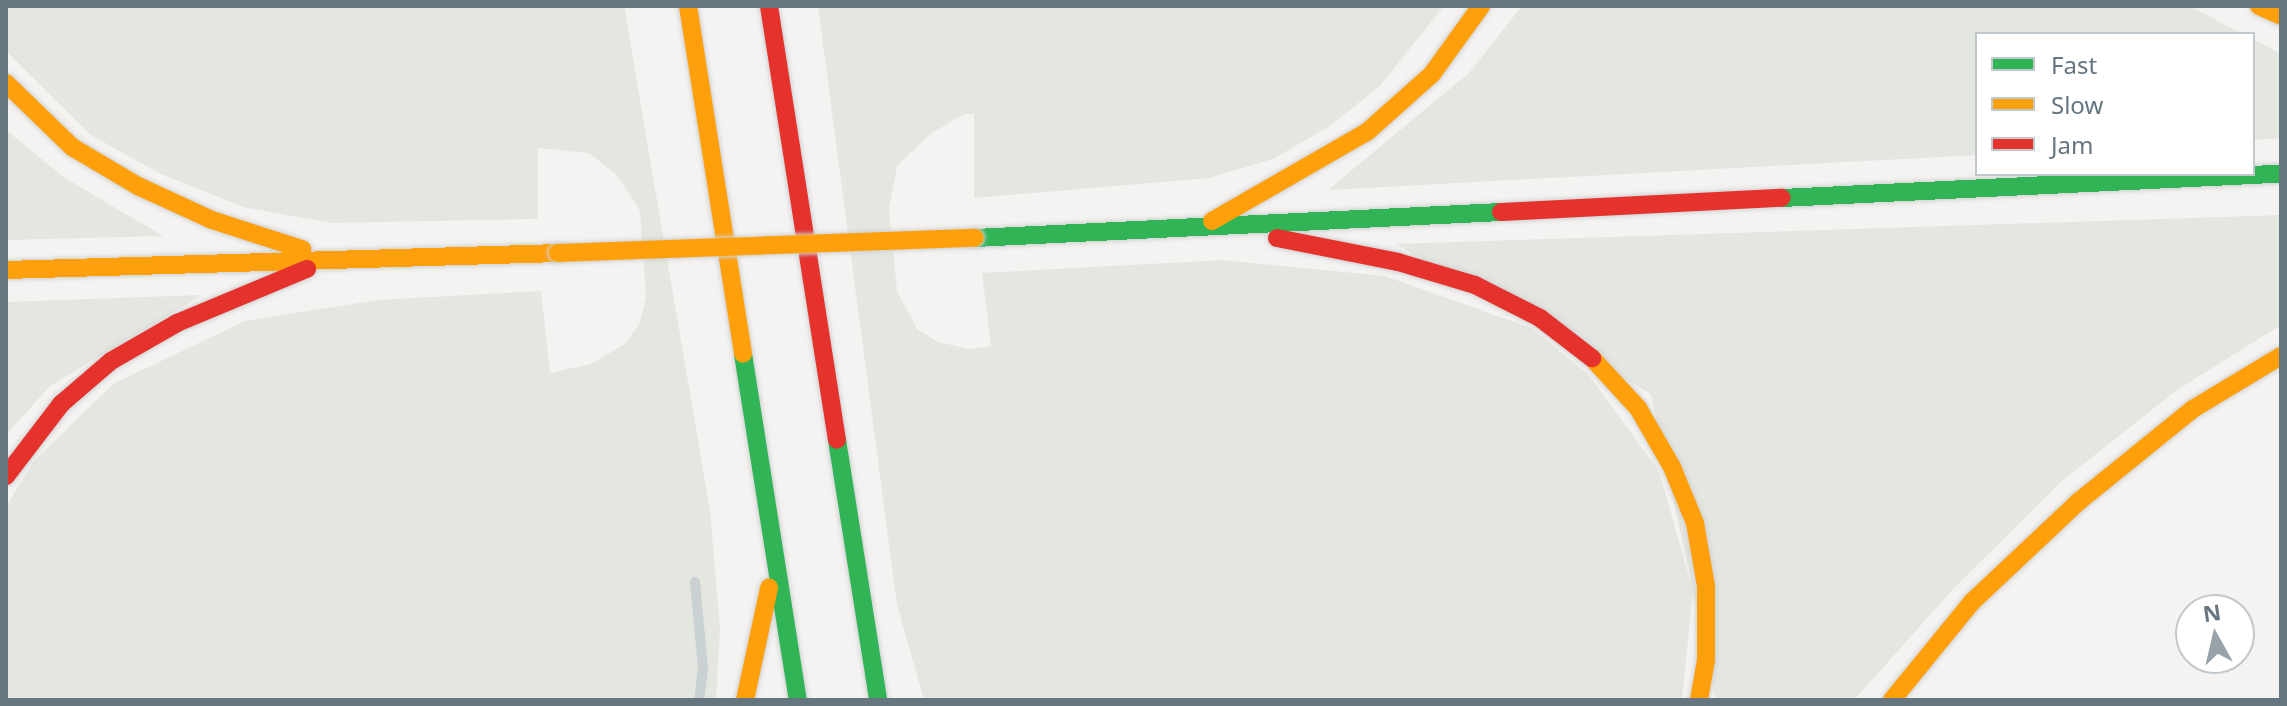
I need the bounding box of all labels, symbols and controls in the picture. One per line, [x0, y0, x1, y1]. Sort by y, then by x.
legend [1975, 32, 2255, 176]
text: Fast [2051, 48, 2097, 81]
text: Slow [2051, 88, 2103, 121]
text: Jam [2051, 128, 2093, 161]
north arrow [2175, 594, 2255, 674]
text: N [2201, 596, 2223, 628]

